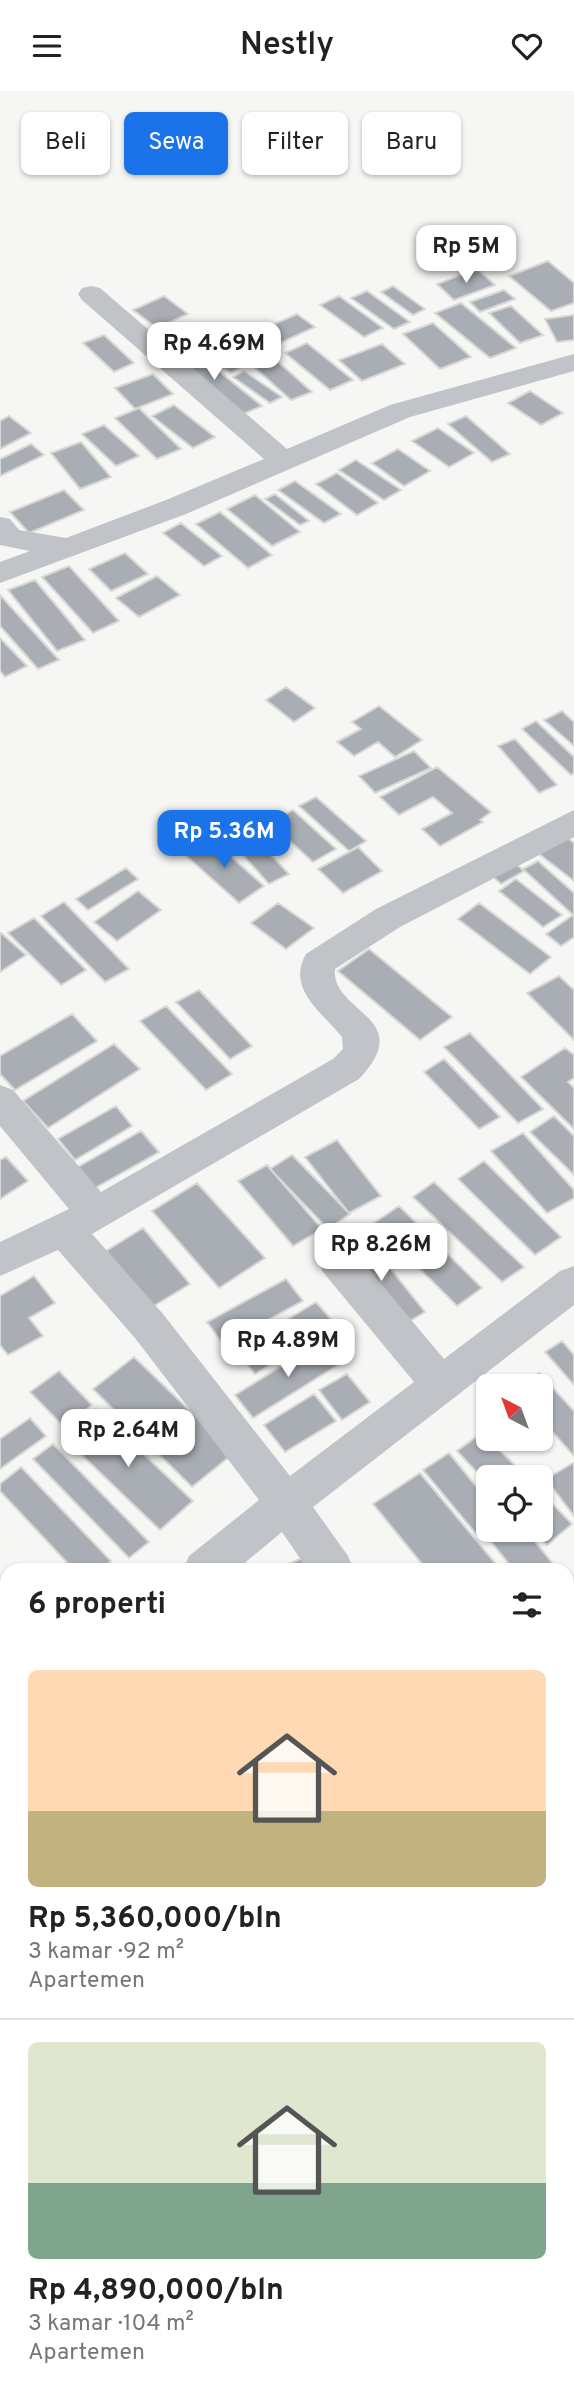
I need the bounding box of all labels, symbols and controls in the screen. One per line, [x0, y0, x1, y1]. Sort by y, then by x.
text: Nestly [240, 26, 334, 66]
icon: menu [28, 27, 66, 65]
icon: heart [508, 27, 546, 65]
chip: Beli [21, 112, 110, 175]
chip: Sewa [124, 112, 228, 175]
chip: Filter [242, 112, 348, 175]
chip: Baru [362, 112, 461, 175]
pin: Rp 5M [417, 225, 515, 285]
text: Rp 5M [432, 233, 500, 262]
pin: Rp 4.69M [142, 323, 286, 382]
text: Rp 4.69M [163, 330, 265, 359]
pin: Rp 5.36M [152, 811, 296, 870]
text: Rp 5.36M [173, 818, 275, 847]
pin: Rp 8.26M [309, 1223, 453, 1283]
text: Rp 8.26M [330, 1231, 432, 1260]
pin: Rp 4.89M [216, 1319, 360, 1379]
text: Rp 4.89M [237, 1327, 339, 1356]
north arrow [476, 1374, 553, 1451]
map controls [476, 1374, 553, 1542]
pin: Rp 2.64M [56, 1409, 200, 1469]
text: Rp 2.64M [77, 1417, 179, 1446]
button: locate [476, 1465, 553, 1542]
icon: filters [508, 1586, 546, 1624]
text: 6 properti [28, 1587, 166, 1624]
icon: home [224, 1715, 350, 1841]
text: Rp 5,360,000/bln [28, 1901, 282, 1938]
text: 3 kamar · 92 m² [28, 1938, 184, 1967]
text: Apartemen [28, 1967, 145, 1996]
icon: home [224, 2087, 350, 2213]
text: Rp 4,890,000/bln [28, 2273, 284, 2310]
text: 3 kamar · 104 m² [28, 2310, 194, 2339]
text: Apartemen [28, 2339, 145, 2368]

